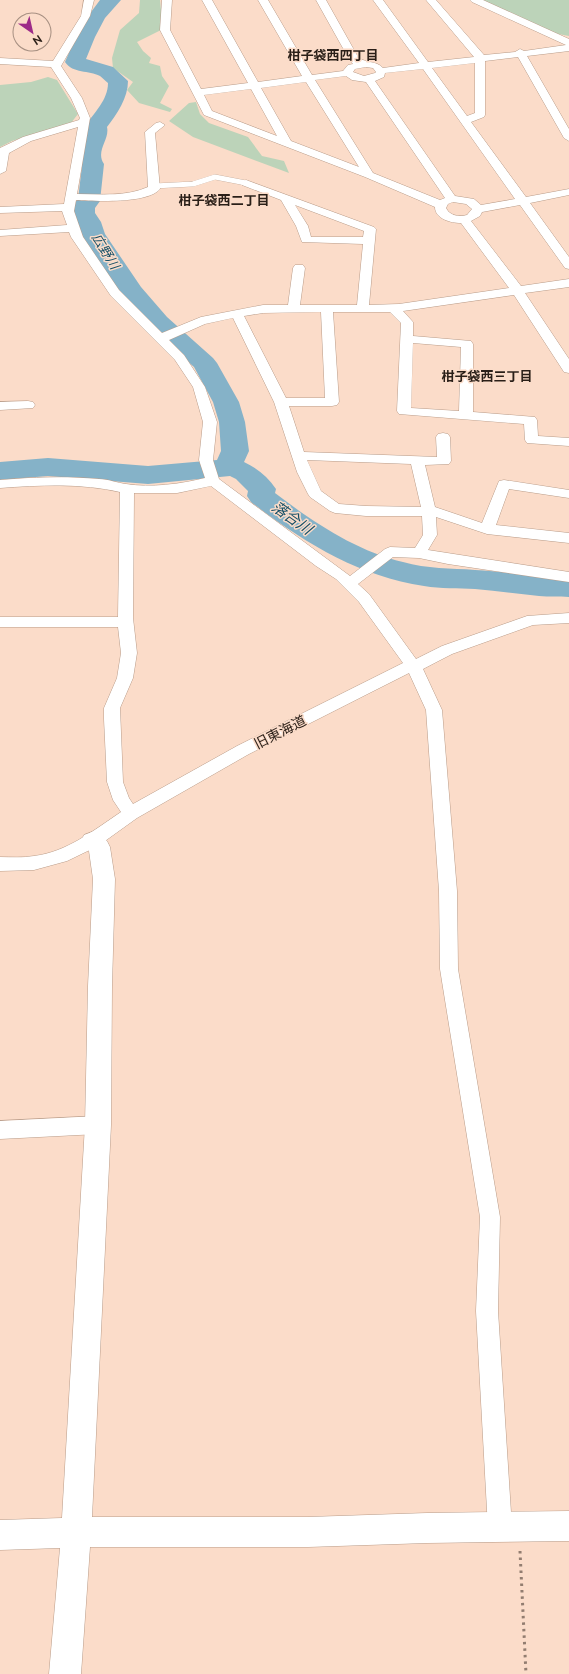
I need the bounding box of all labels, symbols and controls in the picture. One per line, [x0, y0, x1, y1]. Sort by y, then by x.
north arrow [12, 12, 52, 52]
text: N [30, 32, 44, 48]
district label: 柑子袋西四丁目 [287, 48, 379, 63]
district label: 柑子袋西二丁目 [178, 193, 270, 208]
water label: 広野川 [89, 231, 123, 273]
district label: 柑子袋西三丁目 [441, 369, 533, 384]
water label: 落合川 [268, 498, 317, 539]
street label: 旧東海道 [251, 712, 309, 752]

